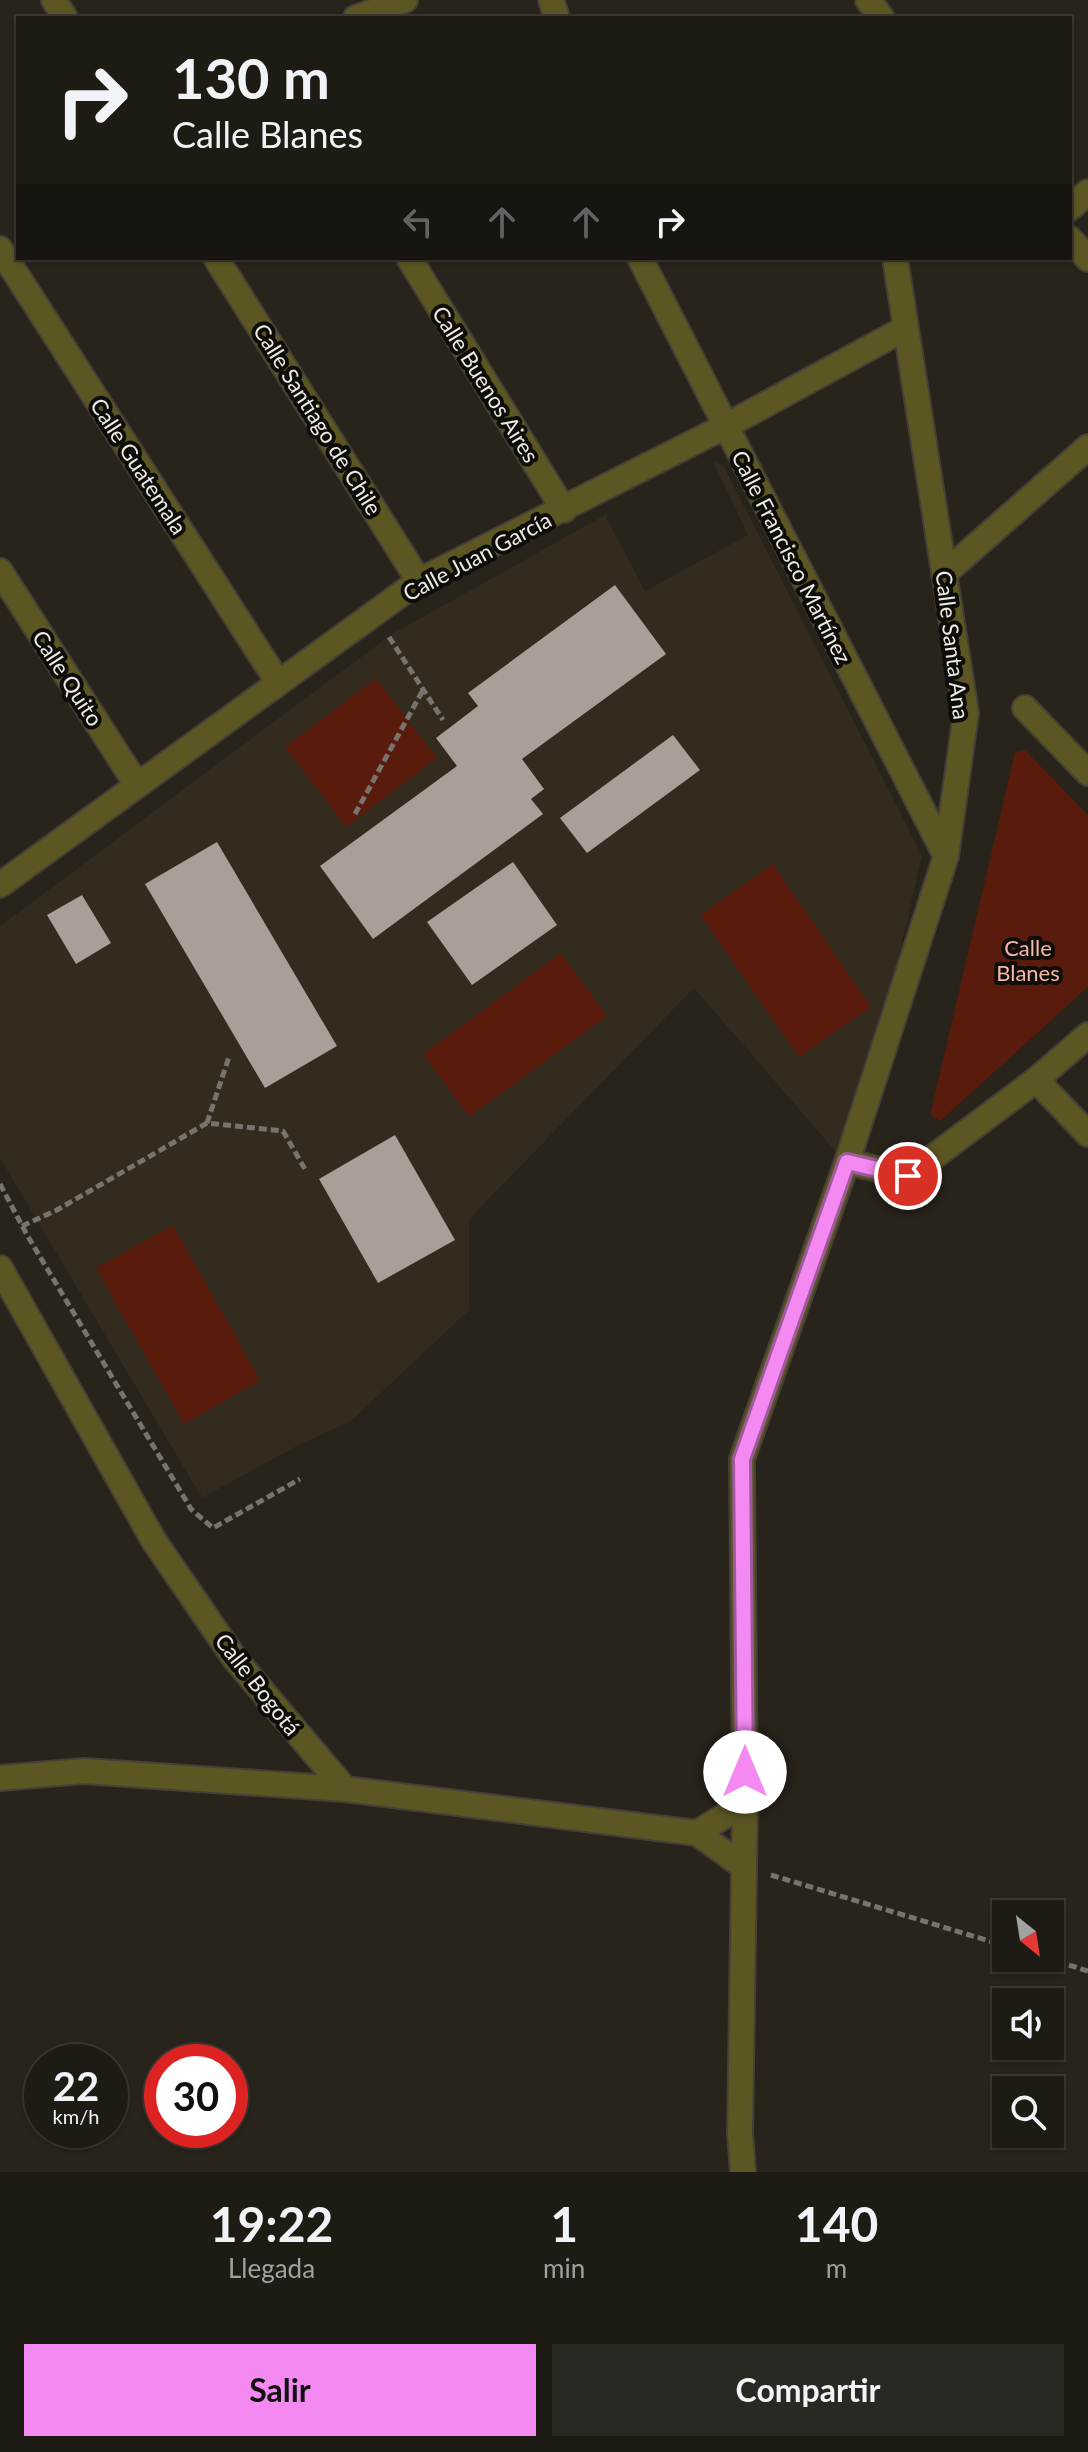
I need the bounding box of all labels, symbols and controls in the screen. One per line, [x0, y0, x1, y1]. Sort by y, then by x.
text: 130 m [172, 44, 330, 111]
icon: right [40, 48, 144, 152]
text: Calle Blanes [172, 112, 363, 156]
icon: left [396, 200, 440, 244]
icon: ahead [480, 200, 524, 244]
icon: ahead [564, 200, 608, 244]
icon: right [648, 200, 692, 244]
street label: Calle Buenos Aires [427, 301, 545, 467]
street label: Calle Santiago de Chile [248, 318, 388, 520]
street label: Calle Guatemala [85, 393, 193, 539]
street label: Calle Francisco Martínez [726, 446, 858, 668]
street label: Calle Juan García [398, 506, 556, 606]
street label: Calle Santa Ana [930, 569, 976, 721]
street label: Calle Quito [27, 625, 109, 731]
park label: Calle Blanes [996, 934, 1060, 986]
pin [874, 1142, 942, 1210]
icon: arrive [886, 1154, 930, 1198]
street label: Calle Bogotá [210, 1628, 306, 1740]
position arrow [703, 1730, 787, 1814]
north arrow [992, 1900, 1064, 1972]
map controls [992, 1900, 1064, 2148]
button: sound [992, 1988, 1064, 2060]
speed limit sign: 30 [144, 2044, 248, 2148]
text: 22 [53, 2062, 99, 2110]
button: search [992, 2076, 1064, 2148]
text: km/h [53, 2104, 99, 2128]
text: 19:22 [210, 2195, 333, 2252]
text: 1 [550, 2195, 578, 2252]
text: 140 [795, 2195, 878, 2252]
text: Llegada [228, 2252, 315, 2284]
text: min [543, 2252, 585, 2284]
text: m [826, 2252, 847, 2284]
button: Salir [24, 2344, 536, 2436]
button: Compartir [552, 2344, 1064, 2436]

